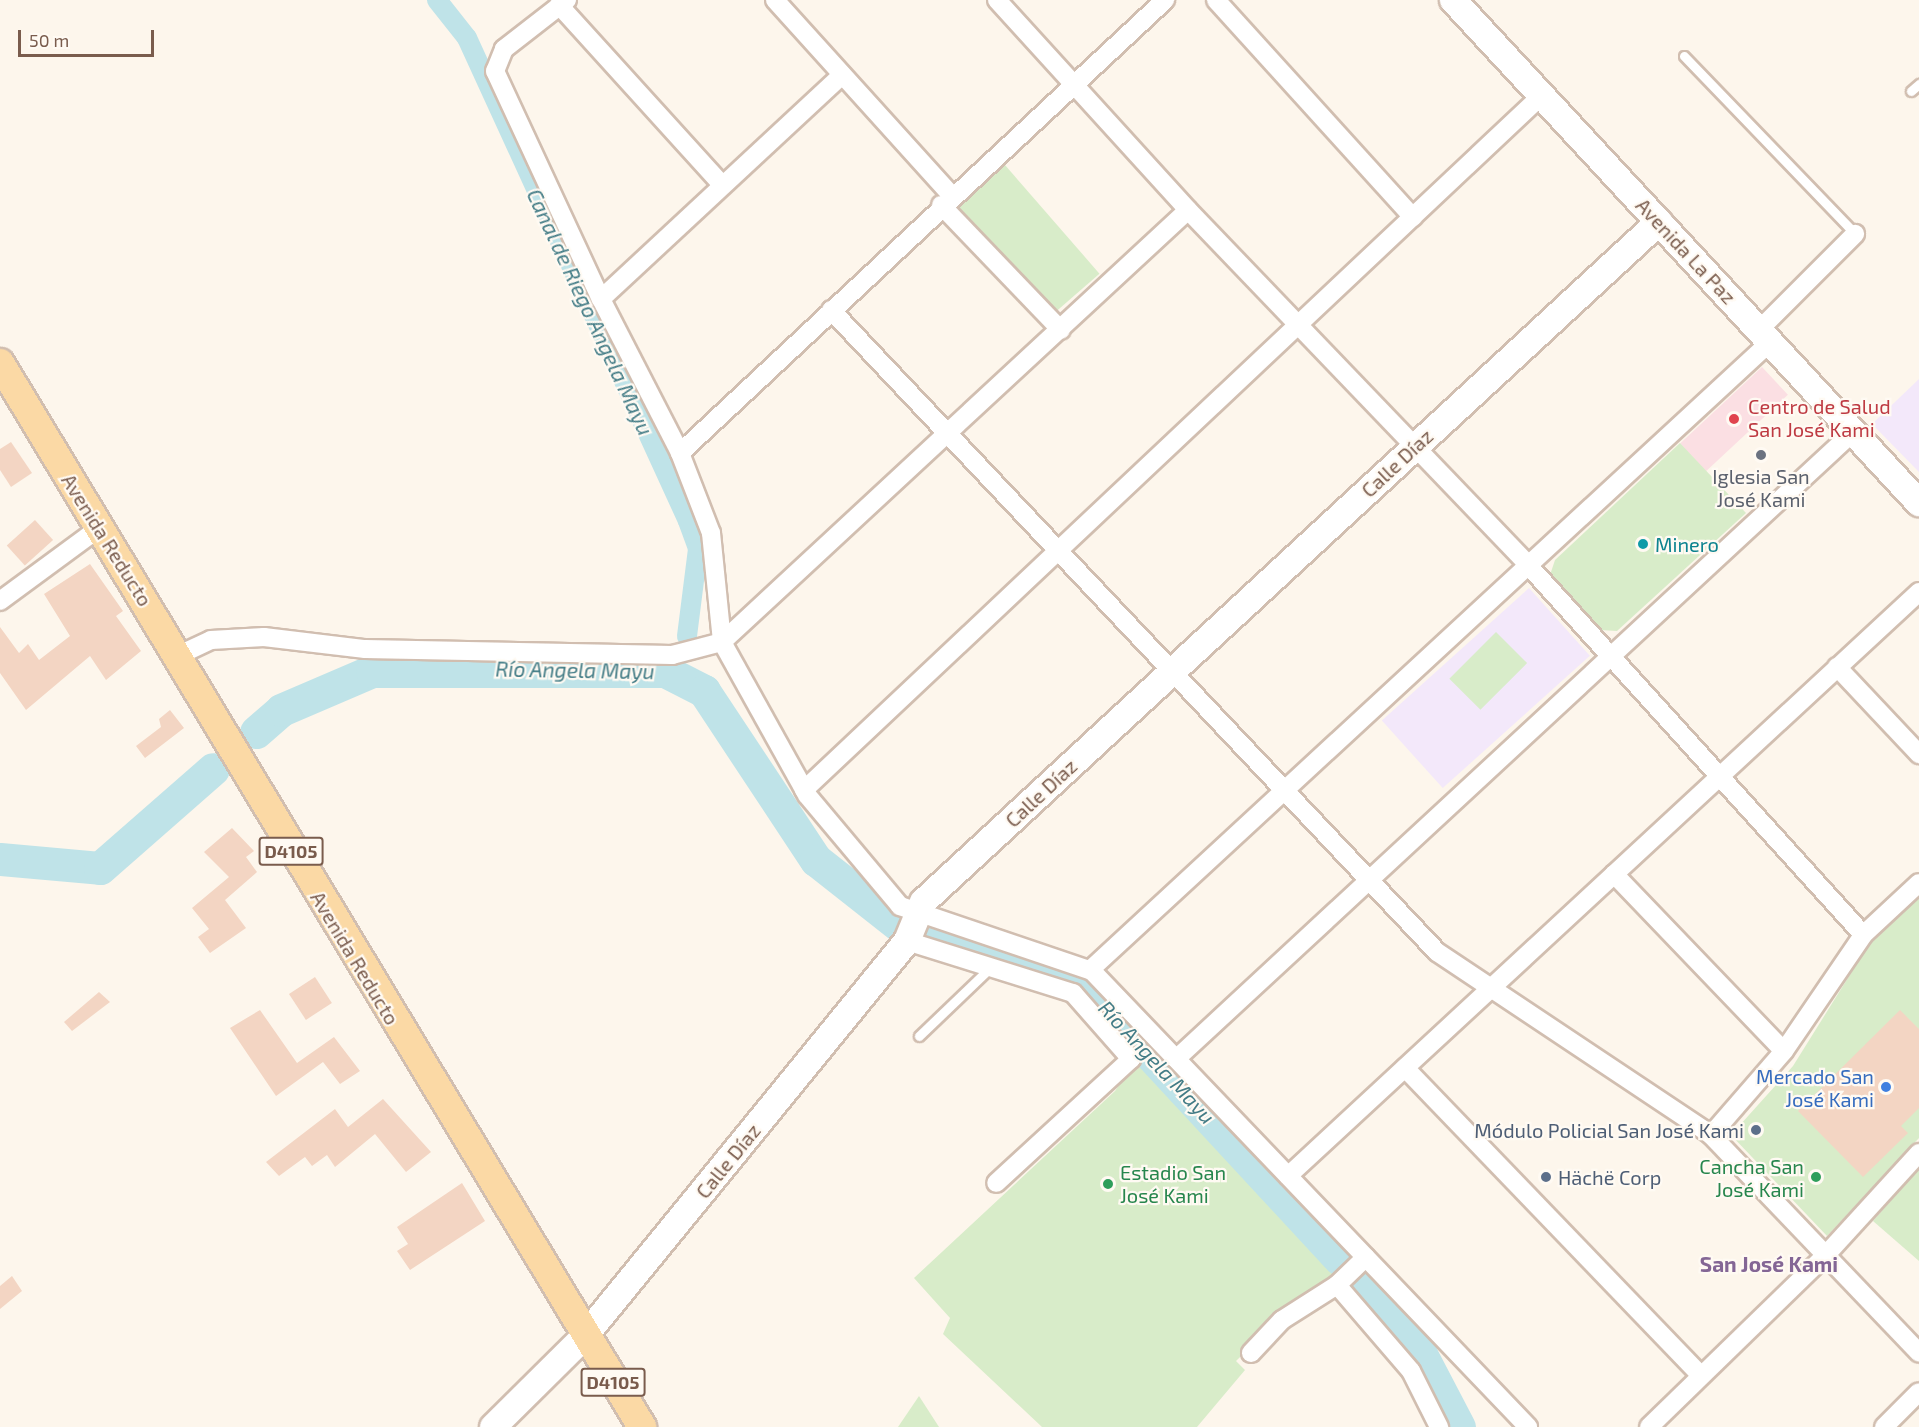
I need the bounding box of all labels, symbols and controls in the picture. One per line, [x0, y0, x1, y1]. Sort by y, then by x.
scale bar [21, 18, 158, 56]
text: 50 m [29, 29, 69, 51]
water label: Canal de Riego Angela Mayu [522, 184, 658, 440]
street label: Avenida La Paz [1631, 193, 1741, 309]
place label: Centro de Salud San José Kami [1748, 395, 1891, 442]
marker: Centro de Salud San José Kami [1725, 410, 1743, 428]
street label: Calle Díaz [1356, 424, 1438, 502]
marker: Iglesia San José Kami [1754, 448, 1768, 462]
place label: Iglesia San José Kami [1712, 464, 1810, 511]
street label: Avenida Reducto [57, 469, 157, 611]
place label: Minero [1655, 532, 1719, 556]
marker: Minero [1636, 537, 1650, 551]
water label: Río Angela Mayu [495, 656, 655, 684]
street label: Calle Díaz [1000, 754, 1082, 832]
road number: D4105 [258, 836, 324, 866]
street label: Avenida Reducto [306, 887, 404, 1029]
water label: Río Angela Mayu [1093, 995, 1221, 1129]
place label: Mercado San José Kami [1756, 1064, 1874, 1111]
marker: Mercado San José Kami [1879, 1080, 1893, 1094]
place label: Módulo Policial San José Kami [1473, 1118, 1744, 1142]
street label: Calle Díaz [691, 1119, 765, 1203]
marker: Módulo Policial San José Kami [1749, 1123, 1763, 1137]
place label: Cancha San José Kami [1699, 1154, 1804, 1201]
place label: Estadio San José Kami [1120, 1160, 1226, 1207]
place label: Hächë Corp [1558, 1165, 1661, 1189]
marker: Hächë Corp [1539, 1170, 1553, 1184]
marker: Cancha San José Kami [1809, 1170, 1823, 1184]
marker: Estadio San José Kami [1101, 1177, 1115, 1191]
district label: San José Kami [1700, 1251, 1838, 1277]
road number: D4105 [580, 1367, 646, 1397]

